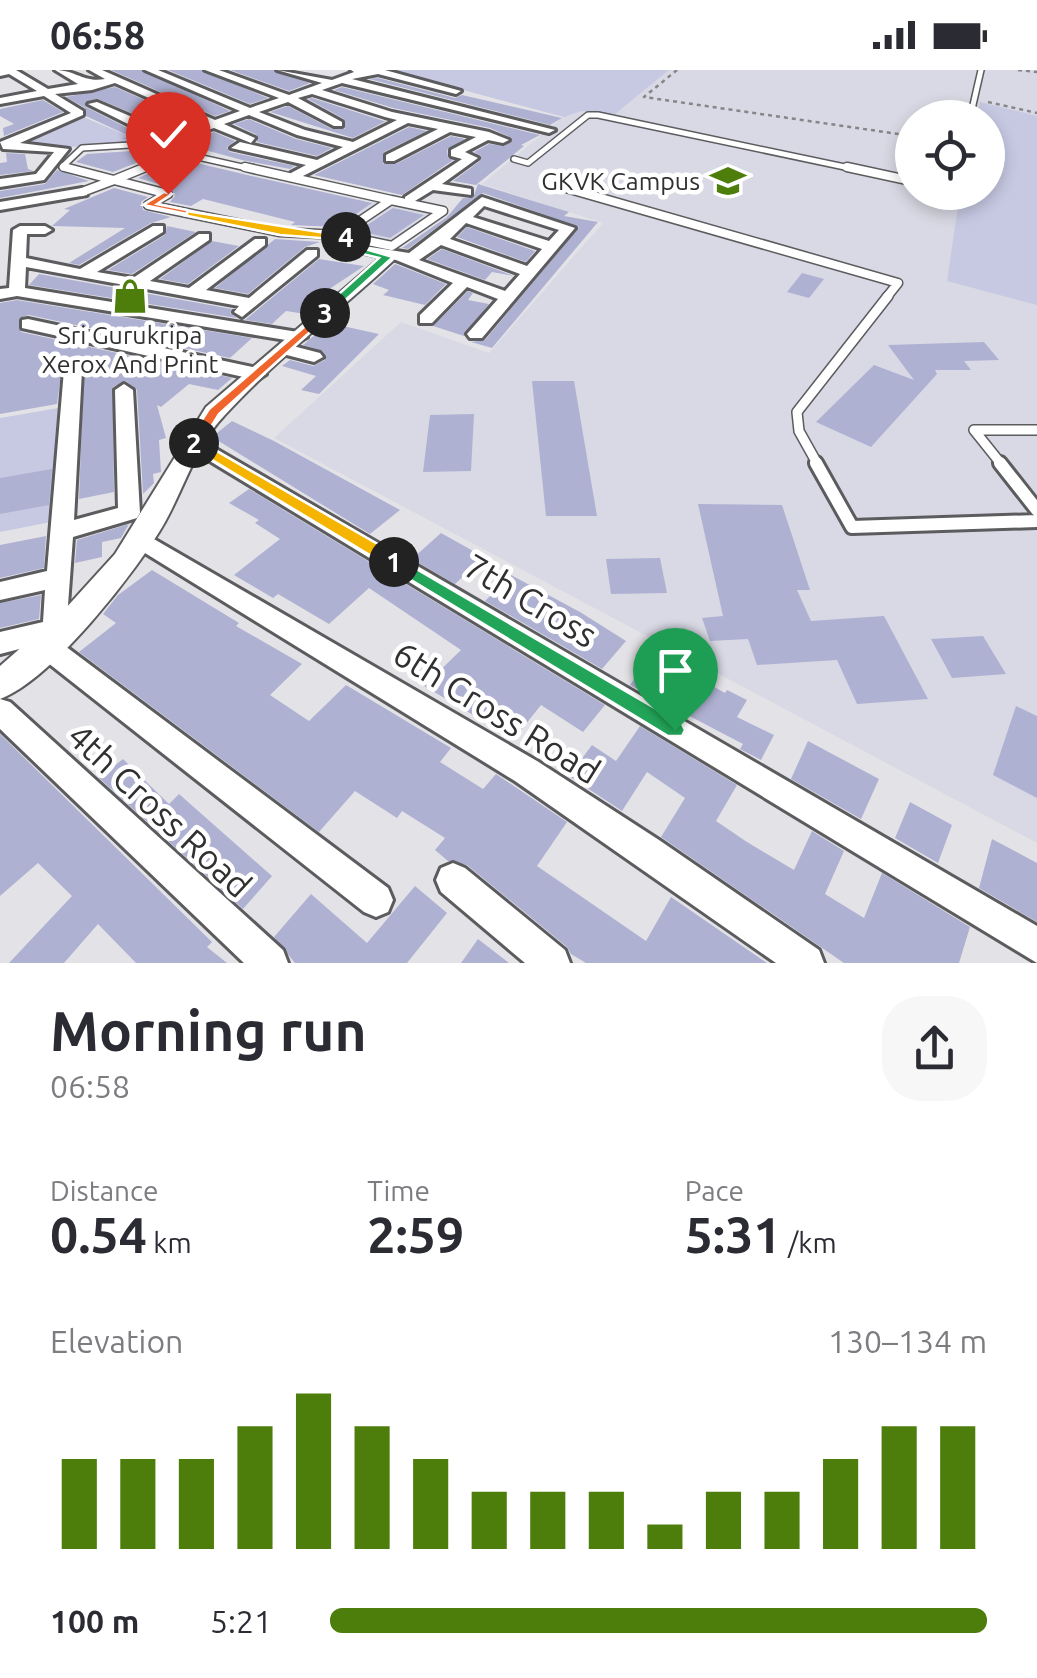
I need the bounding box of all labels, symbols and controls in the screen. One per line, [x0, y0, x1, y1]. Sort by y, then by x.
text: 06:58 [50, 14, 145, 56]
pin [126, 92, 211, 195]
map controls [895, 100, 1005, 210]
button: locate [895, 100, 1005, 210]
icon: check [141, 107, 196, 162]
school or university icon: GKVK Campus [709, 162, 747, 200]
place label: GKVK Campus [541, 167, 700, 195]
pin: 4 [321, 212, 371, 262]
text: 4 [338, 221, 354, 252]
shop icon: Sri Gurukripa Xerox And Print [111, 277, 149, 315]
pin: 3 [300, 288, 350, 338]
text: 3 [317, 297, 333, 328]
place label: Sri Gurukripa Xerox And Print [42, 321, 218, 378]
pin: 2 [169, 418, 219, 468]
text: 2 [186, 427, 202, 458]
pin: 1 [369, 537, 419, 587]
street label: 7th Cross [458, 545, 604, 655]
text: 1 [386, 546, 402, 577]
pin [633, 628, 718, 731]
street label: 6th Cross Road [386, 633, 608, 791]
icon: arrive [648, 643, 703, 698]
street label: 4th Cross Road [60, 715, 260, 905]
button: share [882, 996, 987, 1101]
text: Morning run [50, 1000, 367, 1061]
text: 06:58 [50, 1068, 130, 1104]
text: Distance [50, 1175, 158, 1206]
text: Time [367, 1175, 430, 1206]
text: Pace [685, 1175, 744, 1206]
text: 0.54 [50, 1206, 147, 1262]
text: 2:59 [367, 1206, 464, 1262]
text: 5:31 [685, 1206, 782, 1262]
text: km [147, 1227, 192, 1258]
text: /km [782, 1227, 837, 1258]
text: Elevation [50, 1323, 183, 1359]
text: 130–134 m [828, 1323, 987, 1359]
text: 100 m [50, 1603, 139, 1639]
text: 5:21 [210, 1603, 272, 1639]

